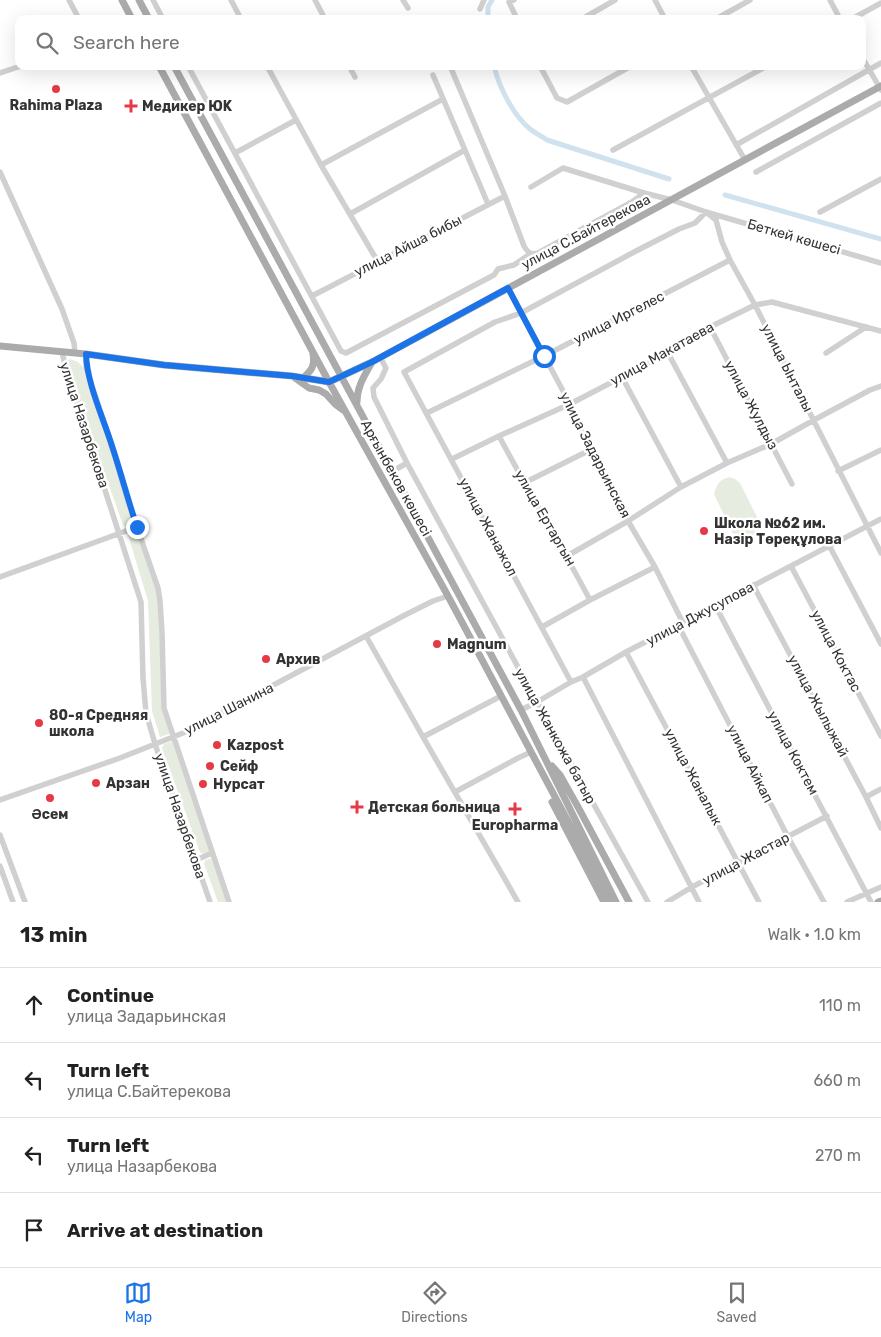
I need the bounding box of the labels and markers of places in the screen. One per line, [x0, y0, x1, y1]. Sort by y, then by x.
marker: Rahima Plaza [50, 83, 62, 95]
place label: Rahima Plaza [10, 97, 102, 114]
place label: Медикер ЮK [142, 98, 233, 115]
marker: Медикер ЮK [124, 99, 138, 113]
place label: Школа №62 им. Назір Төреқұлова [714, 515, 842, 548]
marker: Школа №62 им. Назір Төреқұлова [698, 525, 710, 537]
place label: Magnum [447, 636, 507, 653]
marker: Magnum [431, 638, 443, 650]
place label: Архив [276, 651, 321, 668]
marker: Архив [260, 653, 272, 665]
place label: 80-я Средняя школа [49, 707, 148, 740]
marker: 80-я Средняя школа [33, 717, 45, 729]
place label: Kazpost [227, 737, 284, 754]
marker: Kazpost [211, 739, 223, 751]
place label: Сейф [220, 758, 258, 775]
marker: Сейф [204, 760, 216, 772]
place label: Арзан [106, 775, 150, 792]
place label: Нурсат [213, 776, 265, 793]
marker: Арзан [90, 777, 102, 789]
marker: Нурсат [197, 778, 209, 790]
marker: Əсем [44, 792, 56, 804]
place label: Детская больница [368, 799, 500, 816]
marker: Детская больница [350, 800, 364, 814]
marker: Europharma [509, 803, 521, 815]
place label: Əсем [32, 806, 68, 823]
place label: Europharma [472, 817, 558, 834]

